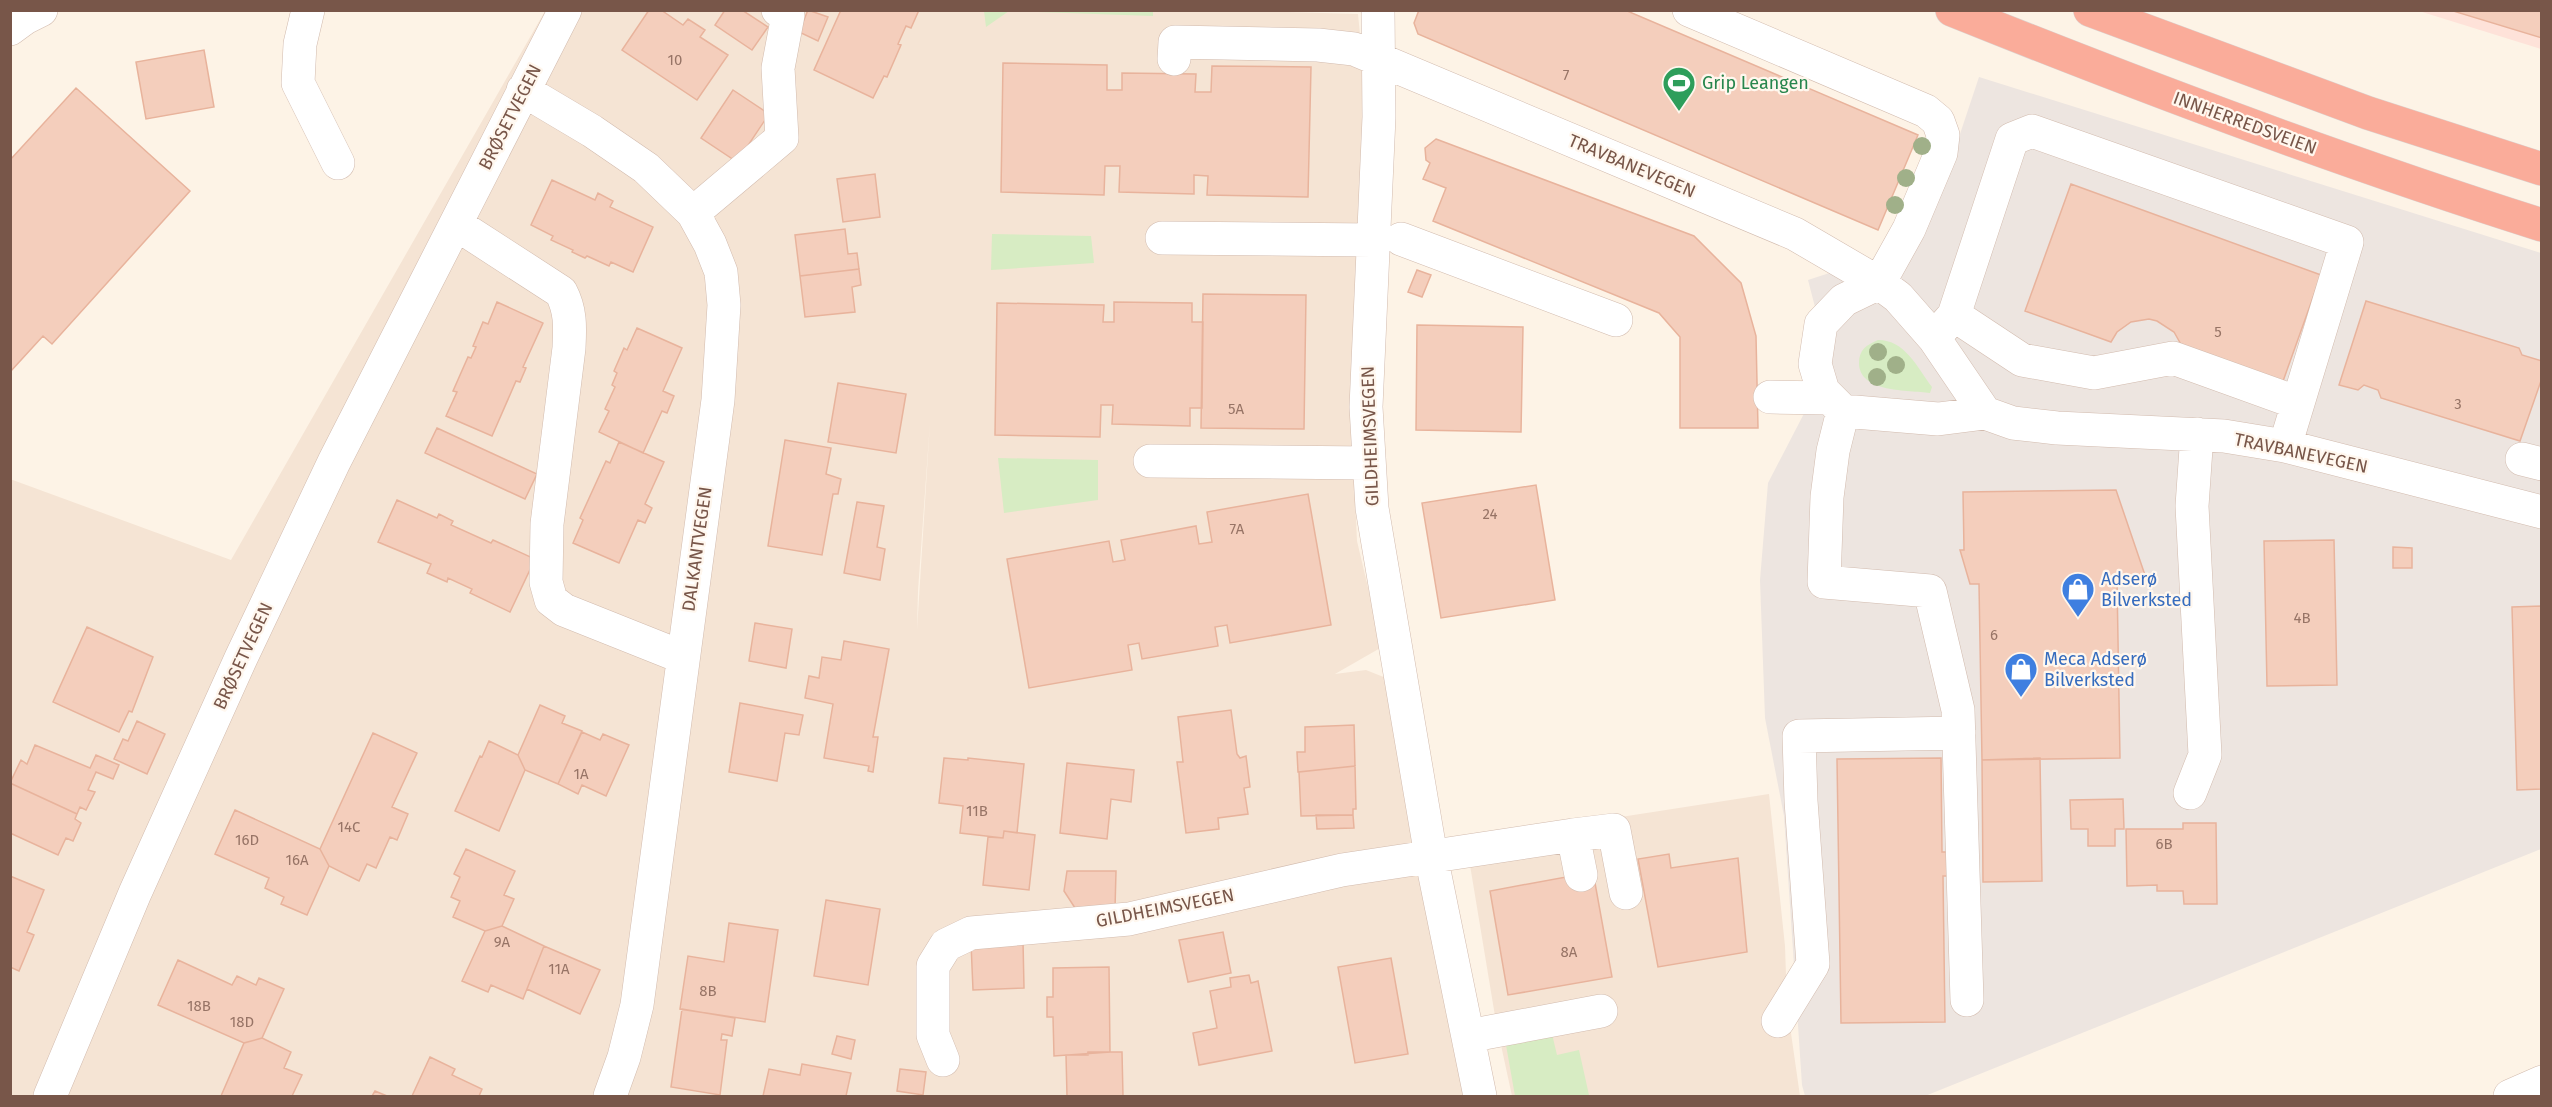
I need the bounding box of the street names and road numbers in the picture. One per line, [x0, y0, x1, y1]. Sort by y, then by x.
street label: BRØSETVEGEN [474, 61, 546, 173]
street label: INNHERREDSVEIEN [2170, 87, 2320, 159]
street label: TRAVBANEVEGEN [1565, 129, 1699, 203]
street label: GILDHEIMSVEGEN [1357, 366, 1383, 506]
street label: TRAVBANEVEGEN [2232, 428, 2370, 478]
street label: DALKANTVEGEN [677, 485, 717, 613]
street label: BRØSETVEGEN [209, 599, 277, 713]
street label: GILDHEIMSVEGEN [1094, 884, 1236, 932]

